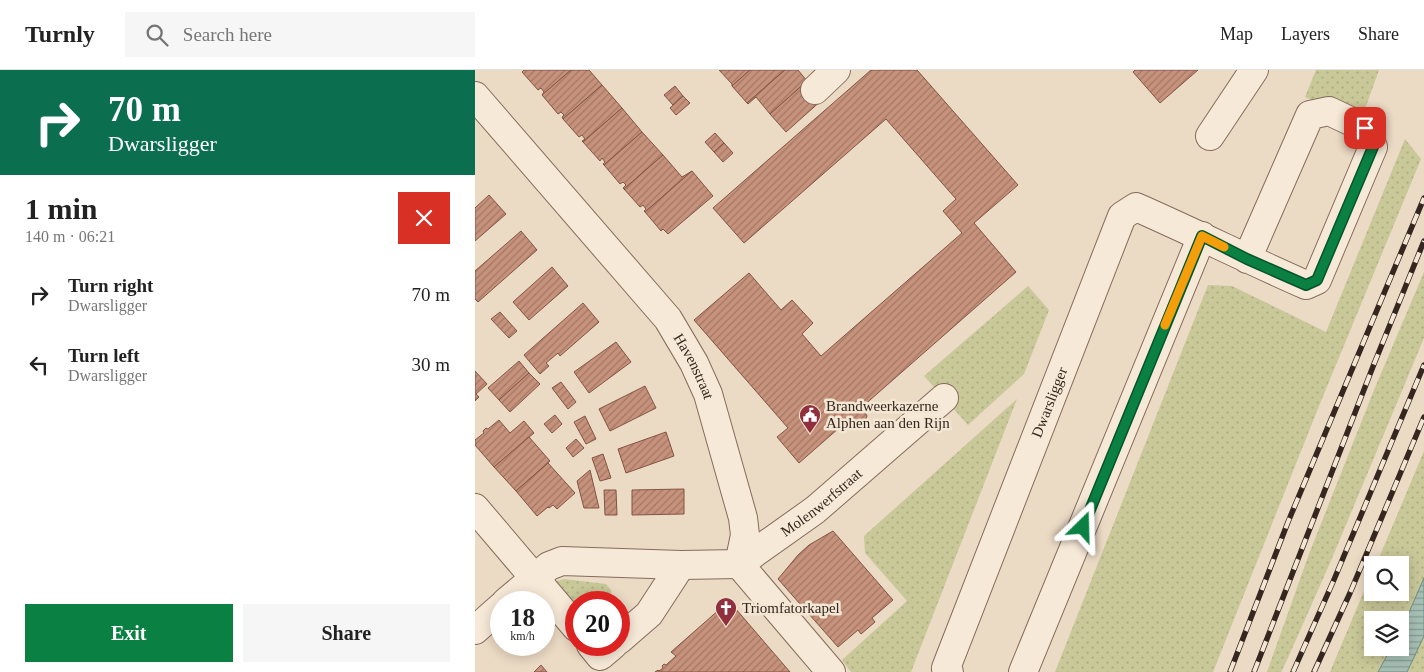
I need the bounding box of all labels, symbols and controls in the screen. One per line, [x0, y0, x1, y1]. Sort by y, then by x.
search box [125, 12, 475, 57]
text: Turnly [25, 21, 95, 47]
icon: search [143, 21, 171, 49]
text: Search here [183, 24, 272, 45]
text: Map [1220, 24, 1253, 44]
text: Layers [1281, 24, 1330, 44]
text: Share [1358, 24, 1399, 44]
icon: right [25, 90, 90, 155]
text: 70 m [108, 90, 181, 129]
pin [1344, 107, 1386, 149]
icon: arrive [1351, 114, 1379, 142]
text: Dwarsligger [108, 131, 217, 156]
text: 1 min [25, 192, 98, 225]
button: close [398, 192, 450, 244]
text: 140 m · 06:21 [25, 228, 115, 245]
text: Turn right [68, 275, 153, 296]
icon: right [25, 281, 53, 309]
text: 70 m [411, 284, 450, 305]
text: Dwarsligger [68, 297, 147, 314]
street label: Havenstraat [670, 331, 717, 402]
text: Turn left [68, 345, 140, 366]
icon: left [25, 351, 53, 379]
text: 30 m [411, 354, 450, 375]
street label: Dwarsligger [1028, 365, 1070, 440]
text: Dwarsligger [68, 367, 147, 384]
place label: Brandweerkazerne Alphen aan den Rijn [826, 398, 950, 431]
public building icon: Brandweerkazerne Alphen aan den Rijn [798, 403, 822, 434]
street label: Molenwerfstraat [778, 465, 866, 540]
position arrow [1056, 500, 1108, 552]
map controls [1364, 556, 1409, 656]
button: search [1364, 556, 1409, 601]
speed limit sign: 20 [565, 591, 630, 656]
church icon: Triomfatorkapel [714, 596, 738, 627]
place label: Triomfatorkapel [742, 600, 840, 616]
button: Exit [25, 604, 233, 662]
button: Share [243, 604, 450, 662]
text: 18 [510, 604, 535, 631]
button: layers [1364, 611, 1409, 656]
text: km/h [510, 629, 535, 643]

